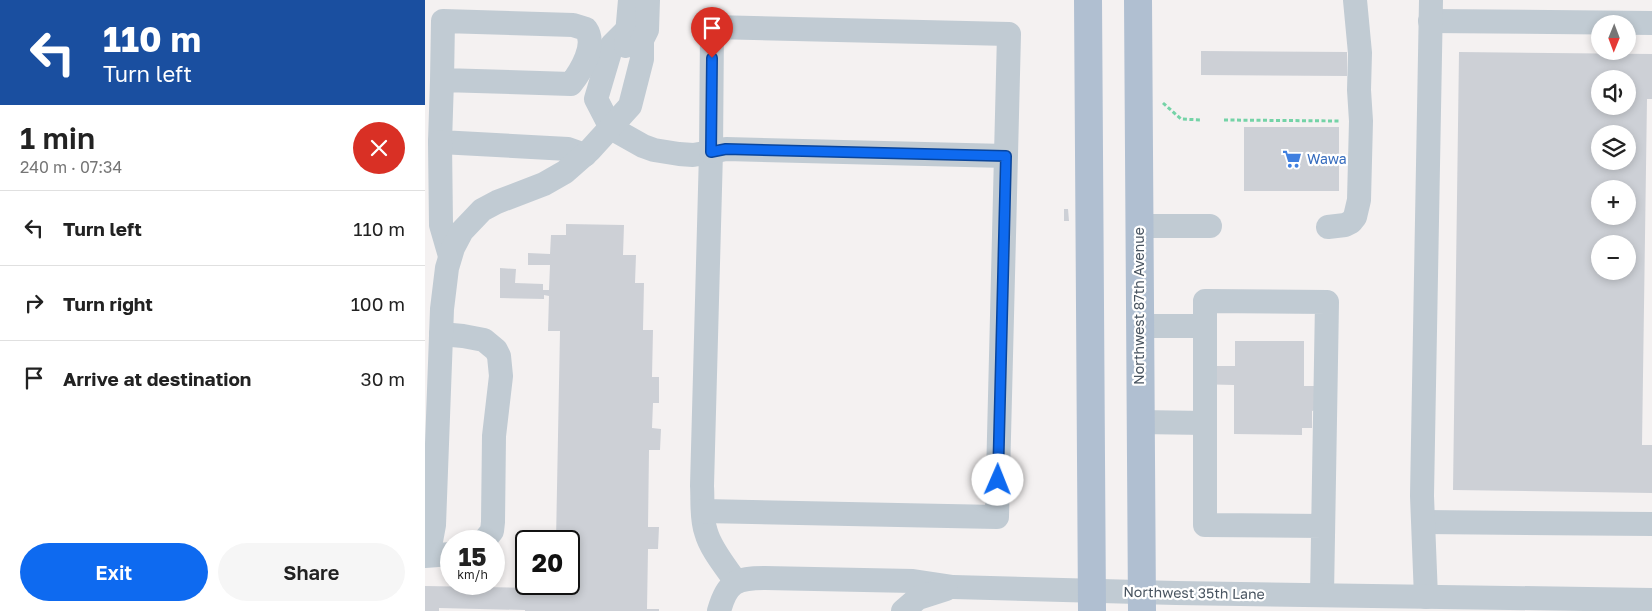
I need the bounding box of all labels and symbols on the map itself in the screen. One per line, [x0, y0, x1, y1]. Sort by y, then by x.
pin [691, 7, 733, 58]
north arrow [1591, 15, 1636, 60]
supermarket icon: Wawa [1281, 148, 1303, 170]
place label: Wawa [1307, 150, 1347, 167]
street label: Northwest 87th Avenue [1130, 227, 1147, 385]
position arrow [971, 453, 1023, 505]
speed limit sign: 20 [515, 530, 580, 595]
street label: Northwest 35th Lane [1123, 583, 1265, 602]

